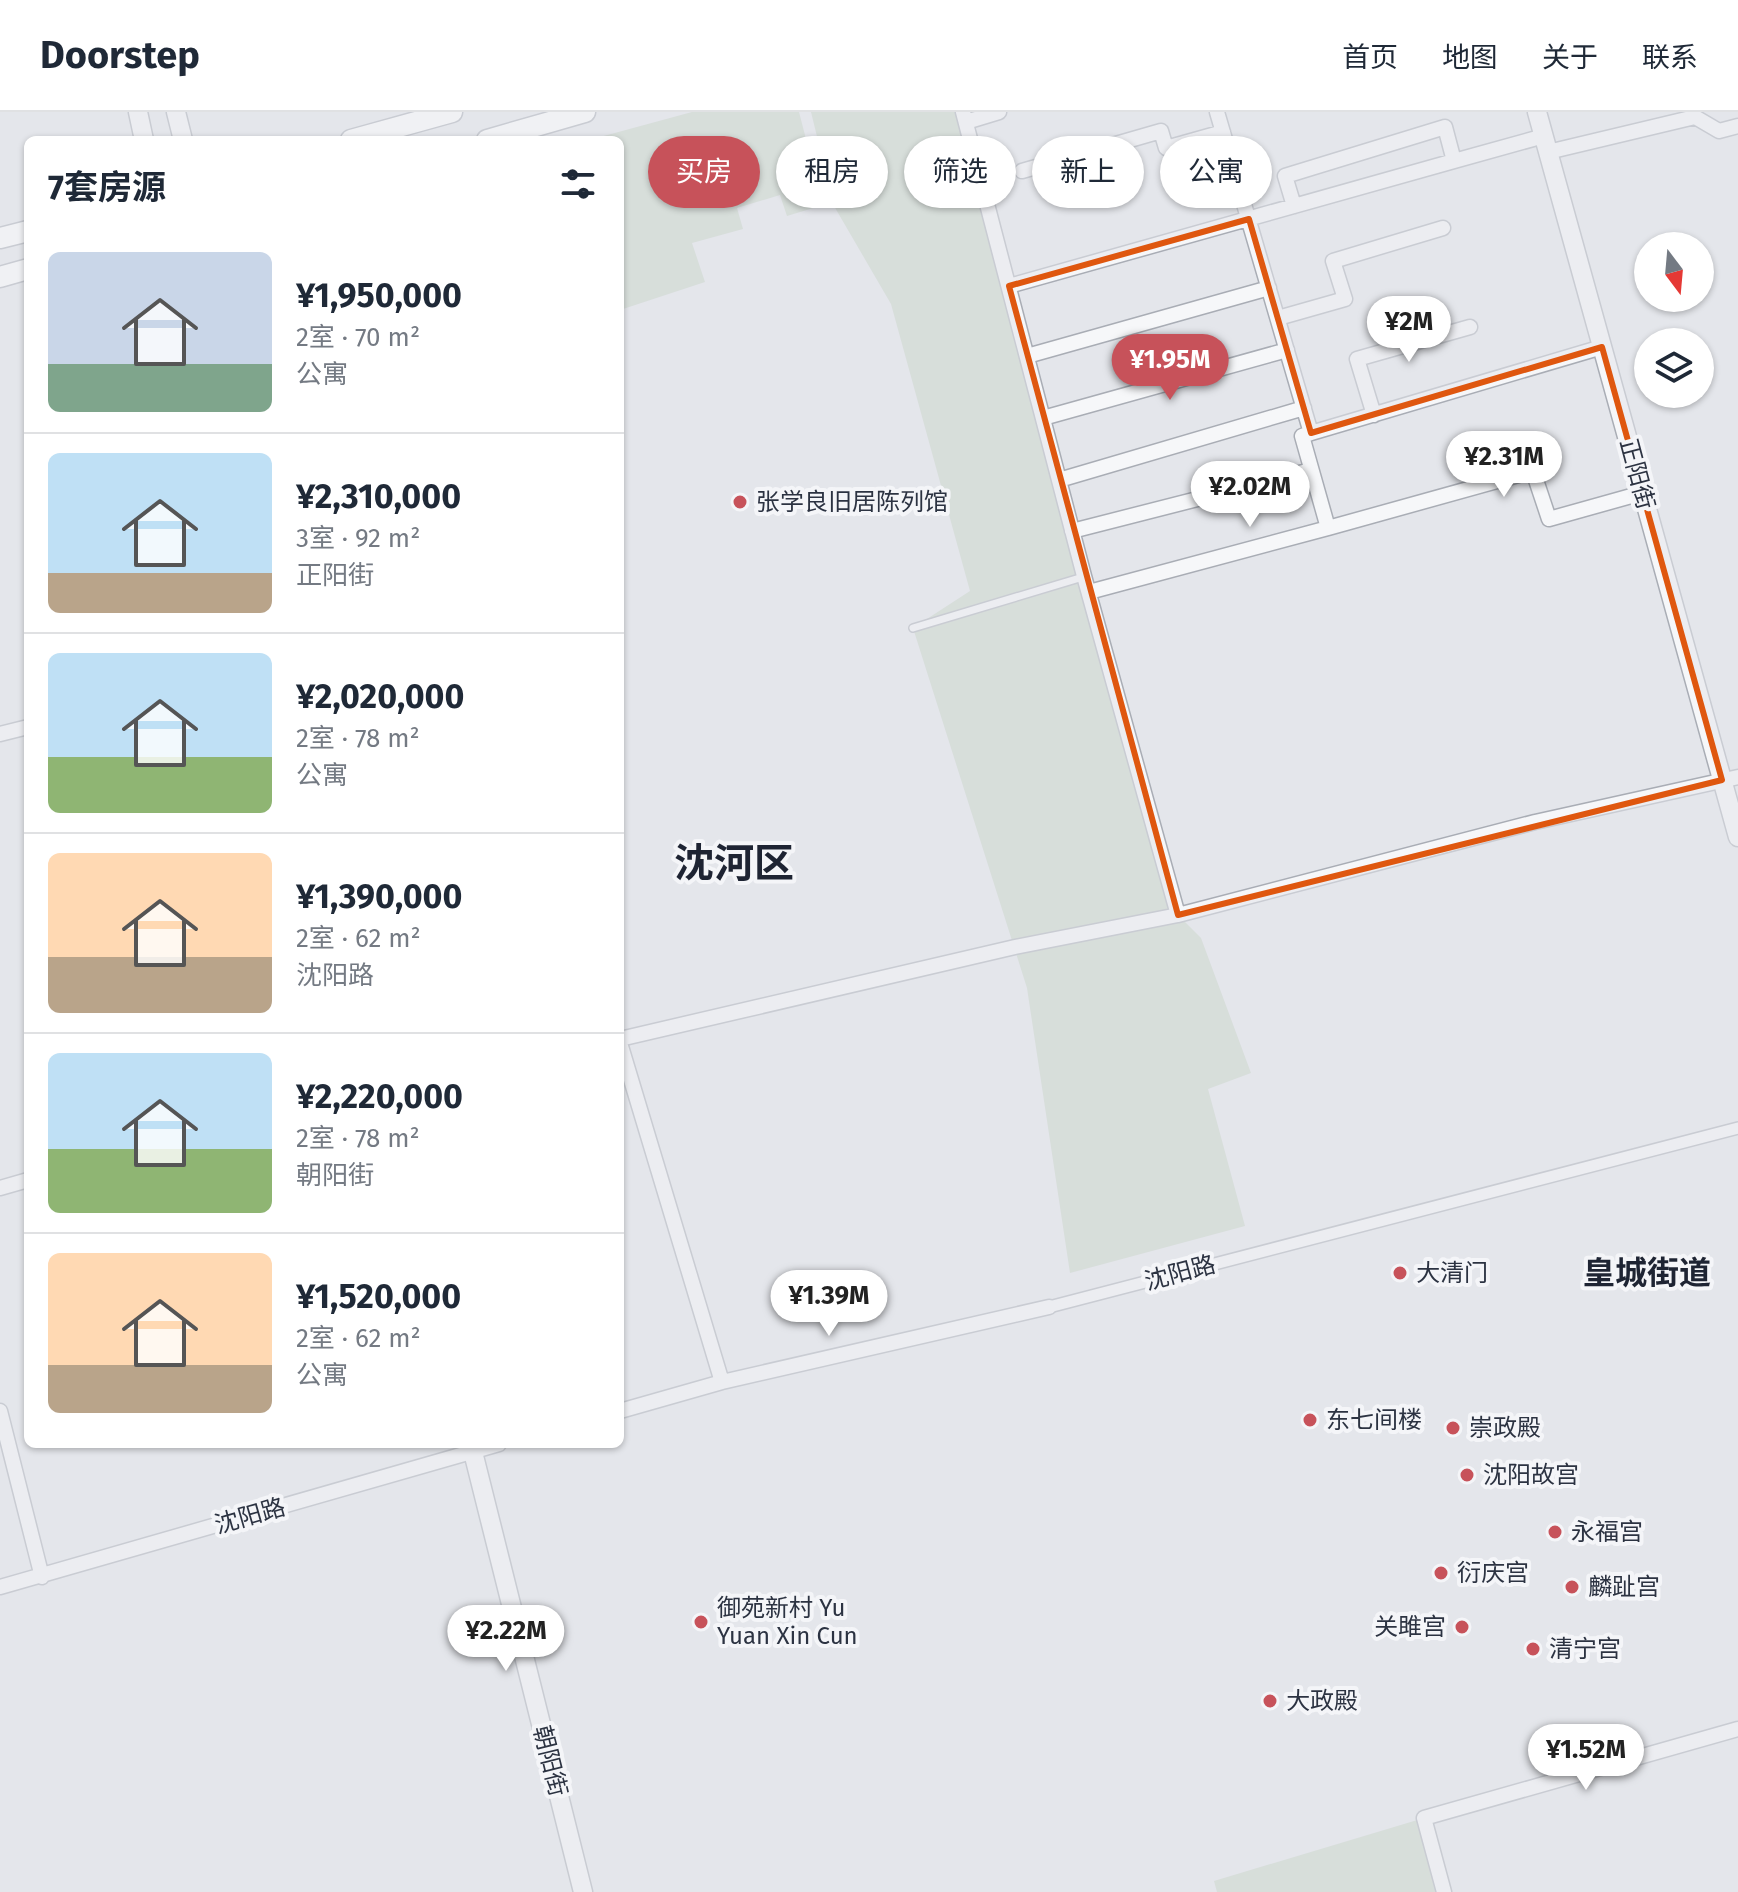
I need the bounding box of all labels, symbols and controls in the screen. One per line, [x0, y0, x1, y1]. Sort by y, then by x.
text: Doorstep [40, 32, 200, 78]
text: 首页 [1342, 41, 1398, 74]
text: 地图 [1442, 41, 1498, 74]
text: 关于 [1542, 41, 1598, 74]
text: 联系 [1642, 41, 1698, 74]
chip: 买房 [648, 136, 760, 208]
chip: 租房 [776, 136, 888, 208]
chip: 筛选 [904, 136, 1016, 208]
chip: 新上 [1032, 136, 1144, 208]
chip: 公寓 [1160, 136, 1272, 208]
icon: filters [556, 162, 600, 206]
text: 7套房源 [48, 167, 166, 208]
north arrow [1634, 232, 1714, 312]
map controls [1634, 232, 1714, 408]
text: ¥1,950,000 [296, 275, 462, 316]
icon: home [112, 284, 208, 380]
pin: ¥2M [1370, 296, 1448, 364]
text: ¥2M [1385, 306, 1433, 337]
text: 2室 · 70 m² [296, 322, 420, 353]
button: layers [1634, 328, 1714, 408]
pin: ¥1.95M [1105, 334, 1235, 402]
text: ¥1.95M [1130, 344, 1210, 375]
text: 公寓 [296, 359, 348, 390]
pin: ¥2.31M [1439, 431, 1569, 499]
street label: 正阳街 [1614, 436, 1660, 512]
text: ¥2.31M [1464, 441, 1544, 472]
pin: ¥2.02M [1185, 461, 1315, 529]
text: ¥2.02M [1209, 471, 1291, 502]
text: ¥2,310,000 [296, 476, 461, 517]
icon: home [112, 485, 208, 581]
place label: 张学良旧居陈列馆 [756, 488, 948, 516]
marker: 张学良旧居陈列馆 [731, 493, 749, 511]
text: 3室 · 92 m² [296, 523, 420, 554]
text: 正阳街 [296, 560, 374, 591]
text: ¥2,020,000 [296, 676, 464, 717]
icon: home [112, 685, 208, 781]
text: 2室 · 78 m² [296, 723, 420, 754]
text: 公寓 [296, 760, 348, 791]
district label: 沈河区 [674, 840, 794, 888]
text: ¥1,390,000 [296, 876, 462, 917]
icon: home [112, 885, 208, 981]
text: 2室 · 62 m² [296, 923, 421, 954]
text: 沈阳路 [296, 960, 374, 991]
text: ¥2,220,000 [296, 1076, 463, 1117]
icon: home [112, 1085, 208, 1181]
text: 2室 · 78 m² [296, 1123, 420, 1154]
text: 朝阳街 [296, 1160, 374, 1191]
street label: 沈阳路 [1142, 1250, 1218, 1296]
district label: 皇城街道 [1583, 1254, 1711, 1292]
place label: 大清门 [1416, 1259, 1488, 1287]
marker: 大清门 [1391, 1264, 1409, 1282]
pin: ¥1.39M [764, 1270, 894, 1338]
text: ¥1,520,000 [296, 1276, 461, 1317]
text: ¥1.39M [789, 1280, 869, 1311]
icon: home [112, 1285, 208, 1381]
text: 2室 · 62 m² [296, 1323, 421, 1354]
text: 公寓 [296, 1360, 348, 1391]
place label: 东七间楼 [1326, 1406, 1422, 1434]
marker: 东七间楼 [1301, 1411, 1319, 1429]
place label: 崇政殿 [1469, 1414, 1541, 1442]
marker: 崇政殿 [1444, 1419, 1462, 1437]
place label: 沈阳故宫 [1483, 1461, 1579, 1489]
marker: 沈阳故宫 [1458, 1466, 1476, 1484]
street label: 沈阳路 [212, 1493, 288, 1539]
place label: 永福宫 [1571, 1518, 1643, 1546]
marker: 永福宫 [1546, 1523, 1564, 1541]
place label: 衍庆宫 [1457, 1559, 1529, 1587]
marker: 衍庆宫 [1432, 1564, 1450, 1582]
place label: 麟趾宫 [1588, 1573, 1660, 1601]
marker: 麟趾宫 [1563, 1578, 1581, 1596]
place label: 御苑新村 Yu Yuan Xin Cun [717, 1594, 858, 1650]
pin: ¥2.22M [441, 1605, 571, 1673]
marker: 御苑新村 Yu Yuan Xin Cun [692, 1613, 710, 1631]
place label: 关雎宫 [1374, 1613, 1446, 1641]
text: ¥2.22M [465, 1615, 547, 1646]
marker: 关雎宫 [1453, 1618, 1471, 1636]
place label: 清宁宫 [1549, 1635, 1621, 1663]
marker: 清宁宫 [1524, 1640, 1542, 1658]
place label: 大政殿 [1286, 1687, 1358, 1715]
marker: 大政殿 [1261, 1692, 1279, 1710]
street label: 朝阳街 [528, 1723, 572, 1799]
pin: ¥1.52M [1521, 1724, 1651, 1792]
text: ¥1.52M [1546, 1734, 1626, 1765]

